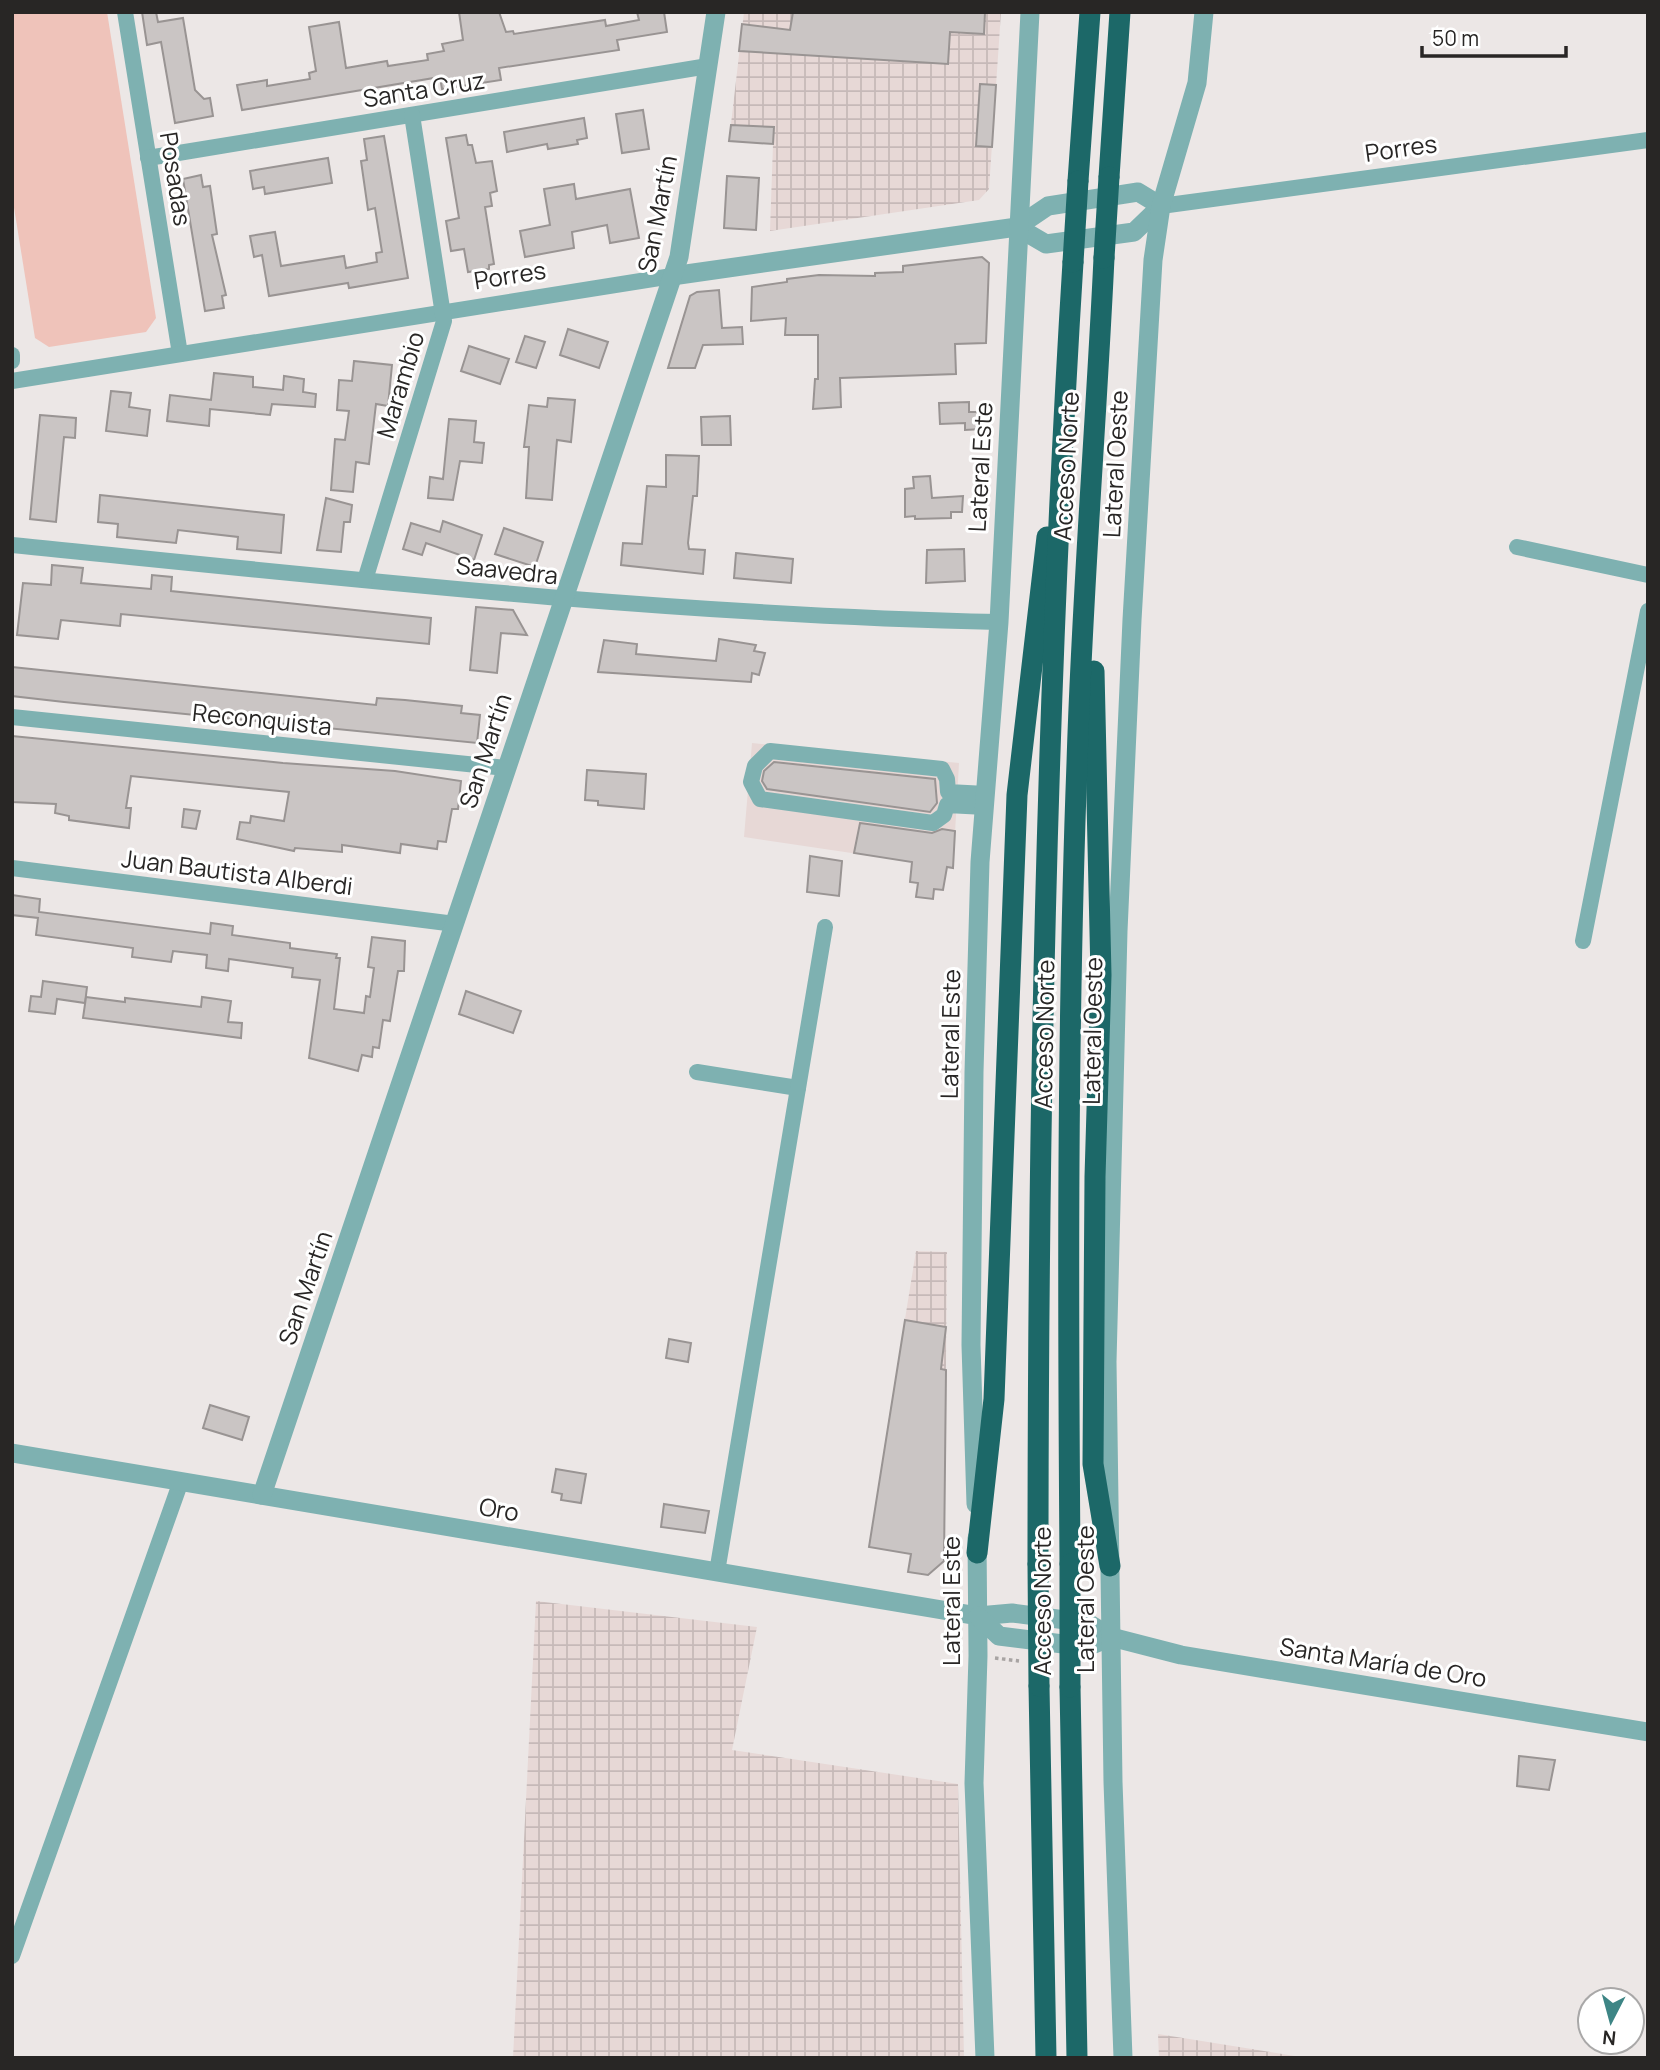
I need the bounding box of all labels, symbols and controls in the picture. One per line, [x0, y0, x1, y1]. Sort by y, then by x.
scale bar [1422, 14, 1566, 58]
text: 50 m [1432, 24, 1479, 52]
street label: Santa Cruz [360, 63, 487, 114]
street label: Porres [1363, 126, 1439, 169]
street label: Posadas [153, 129, 200, 228]
street label: San Martín [629, 152, 684, 275]
street label: Porres [471, 253, 548, 296]
street label: Marambio [368, 327, 431, 442]
street label: Lateral Oeste [1094, 389, 1135, 539]
street label: Acceso Norte [1045, 391, 1086, 541]
street label: Lateral Este [960, 401, 999, 533]
street label: Saavedra [454, 548, 560, 591]
street label: San Martín [451, 689, 519, 812]
street label: Reconquista [191, 695, 334, 742]
street label: Juan Bautista Alberdi [120, 841, 355, 902]
street label: Lateral Oeste [1074, 957, 1109, 1105]
street label: Acceso Norte [1026, 959, 1061, 1109]
street label: Lateral Este [932, 969, 967, 1099]
street label: San Martín [270, 1226, 340, 1349]
street label: Oro [477, 1489, 522, 1528]
street label: Lateral Oeste [1068, 1525, 1101, 1673]
street label: Acceso Norte [1025, 1526, 1058, 1676]
street label: Lateral Este [934, 1536, 967, 1666]
street label: Santa María de Oro [1277, 1629, 1489, 1694]
north arrow [1576, 1986, 1646, 2056]
text: N [1601, 2024, 1617, 2052]

